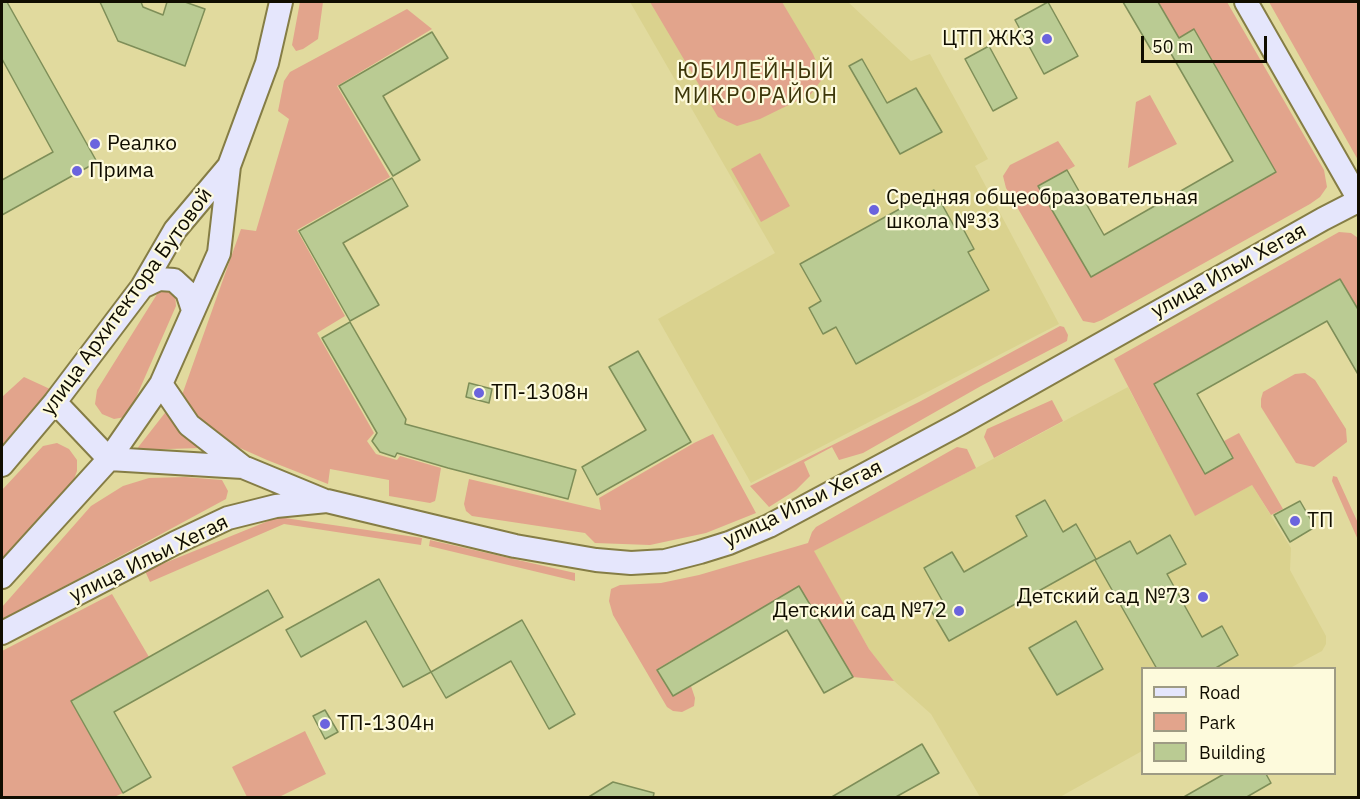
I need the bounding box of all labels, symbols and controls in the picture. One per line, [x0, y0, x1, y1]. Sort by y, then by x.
scale bar [1144, 24, 1270, 62]
place label: ЦТП ЖК3 [942, 26, 1035, 52]
marker: ЦТП ЖК3 [1040, 32, 1054, 46]
text: 50 m [1152, 35, 1194, 58]
district label: ЮБИЛЕЙНЫЙ МИКРОРАЙОН [673, 59, 839, 110]
place label: Реалко [107, 131, 177, 157]
marker: Реалко [88, 137, 102, 151]
place label: Прима [89, 158, 154, 184]
marker: Прима [70, 164, 84, 178]
street label: улица Архитектора Бутовой [36, 183, 218, 421]
place label: Средняя общеобразовательная школа №33 [886, 185, 1198, 235]
marker: Средняя общеобразовательная школа №33 [867, 203, 881, 217]
street label: улица Ильи Хегая [1147, 218, 1311, 324]
place label: ТП-1308н [491, 380, 589, 406]
marker: ТП-1308н [472, 386, 486, 400]
street label: улица Ильи Хегая [720, 455, 886, 553]
place label: ТП [1307, 508, 1334, 534]
street label: улица Ильи Хегая [66, 510, 232, 608]
marker: ТП [1288, 514, 1302, 528]
place label: Детский сад №73 [1017, 584, 1191, 610]
marker: Детский сад №73 [1196, 590, 1210, 604]
place label: Детский сад №72 [773, 598, 947, 624]
marker: Детский сад №72 [952, 604, 966, 618]
legend [1141, 667, 1336, 775]
text: Road [1199, 681, 1240, 704]
place label: ТП-1304н [337, 711, 435, 737]
text: Park [1199, 711, 1235, 734]
marker: ТП-1304н [318, 717, 332, 731]
text: Building [1199, 741, 1265, 764]

